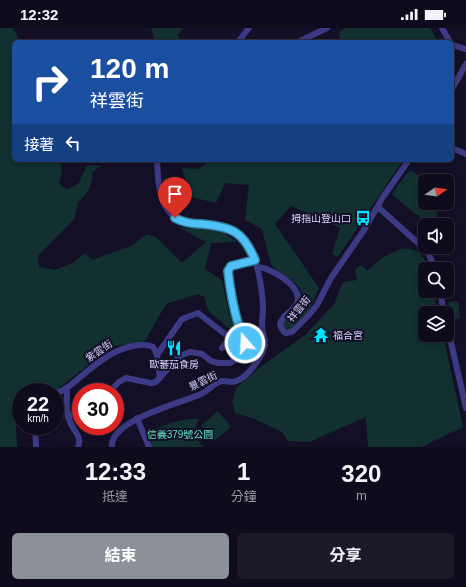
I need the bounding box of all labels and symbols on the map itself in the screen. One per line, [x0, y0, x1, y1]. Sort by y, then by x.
north arrow [418, 174, 454, 210]
pin [158, 177, 192, 218]
bus stop icon: 拇指山登山口 [354, 209, 372, 227]
place label: 拇指山登山口 [291, 213, 351, 224]
street label: 祥雲街 [285, 294, 313, 324]
position arrow [224, 322, 266, 364]
temple icon: 福合宮 [312, 326, 330, 344]
place label: 福合宮 [333, 330, 363, 341]
street label: 紫雲街 [83, 338, 115, 364]
restaurant icon: 歐蕃茄食房 [165, 339, 183, 357]
place label: 歐蕃茄食房 [149, 359, 199, 370]
street label: 景雲街 [187, 369, 219, 393]
speed limit sign: 30 [72, 383, 124, 435]
park label: 信義379號公園 [147, 429, 213, 440]

